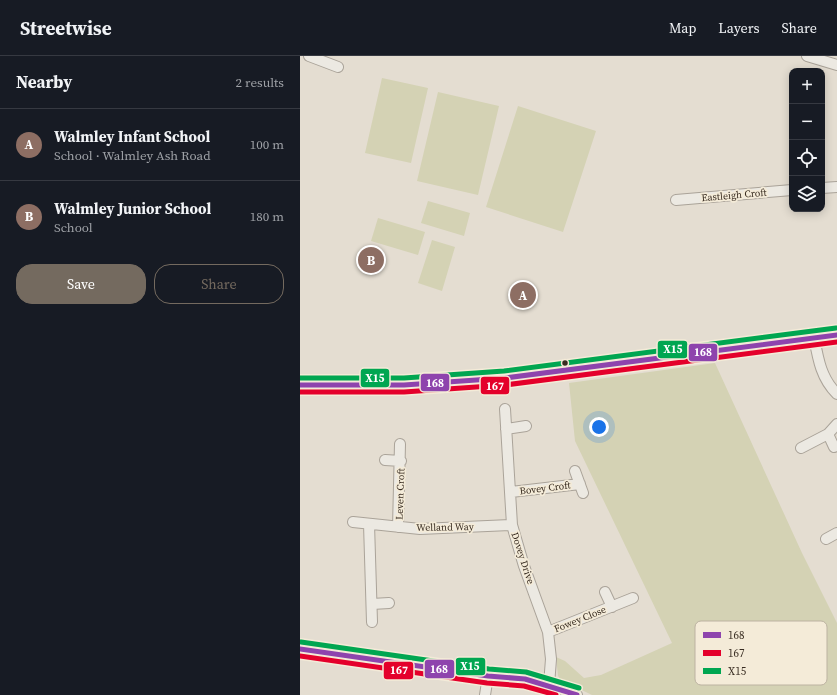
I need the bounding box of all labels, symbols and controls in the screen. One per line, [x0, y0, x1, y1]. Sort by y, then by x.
text: Streetwise [20, 15, 112, 41]
text: Map [669, 18, 696, 38]
text: Layers [718, 18, 760, 38]
text: Share [782, 18, 817, 38]
map controls [789, 68, 825, 212]
button: + [789, 68, 825, 104]
text: Nearby [16, 70, 72, 94]
text: 2 results [236, 74, 284, 91]
button: − [789, 104, 825, 140]
text: Walmley Infant School [54, 126, 210, 147]
text: A [25, 136, 33, 153]
text: 100 m [250, 136, 284, 153]
button: locate [789, 140, 825, 176]
text: School · Walmley Ash Road [54, 147, 211, 164]
button: layers [789, 176, 825, 212]
street label: Eastleigh Croft [701, 186, 768, 204]
text: Walmley Junior School [54, 198, 211, 219]
text: B [25, 208, 33, 225]
text: 180 m [250, 208, 284, 225]
text: School [54, 219, 93, 236]
pin: B [358, 245, 384, 275]
button: Save [16, 264, 146, 304]
button: Share [154, 264, 284, 304]
pin: A [510, 280, 536, 310]
line badge: X15 [657, 340, 688, 359]
text: X15 [663, 342, 683, 357]
line badge: 168 [688, 343, 718, 362]
text: 168 [694, 345, 712, 360]
unlabelled marker [560, 358, 570, 368]
line badge: X15 [360, 368, 390, 388]
text: X15 [365, 371, 385, 386]
line badge: 168 [420, 373, 450, 392]
text: 168 [426, 376, 444, 391]
line badge: 167 [480, 376, 510, 395]
text: 167 [486, 379, 504, 394]
your location [589, 417, 609, 437]
street label: Leven Croft [393, 467, 407, 520]
street label: Bovey Croft [519, 478, 572, 498]
street label: Welland Way [416, 520, 475, 534]
street label: Dovey Drive [508, 530, 538, 586]
street label: Fowey Close [552, 603, 608, 635]
legend [695, 621, 827, 685]
text: 168 [728, 628, 745, 643]
text: 167 [728, 646, 745, 661]
line badge: X15 [455, 657, 486, 676]
line badge: 168 [424, 659, 455, 679]
text: X15 [460, 659, 480, 674]
line badge: 167 [383, 661, 414, 680]
text: 168 [430, 662, 448, 677]
text: 167 [390, 663, 408, 678]
text: X15 [728, 664, 747, 679]

